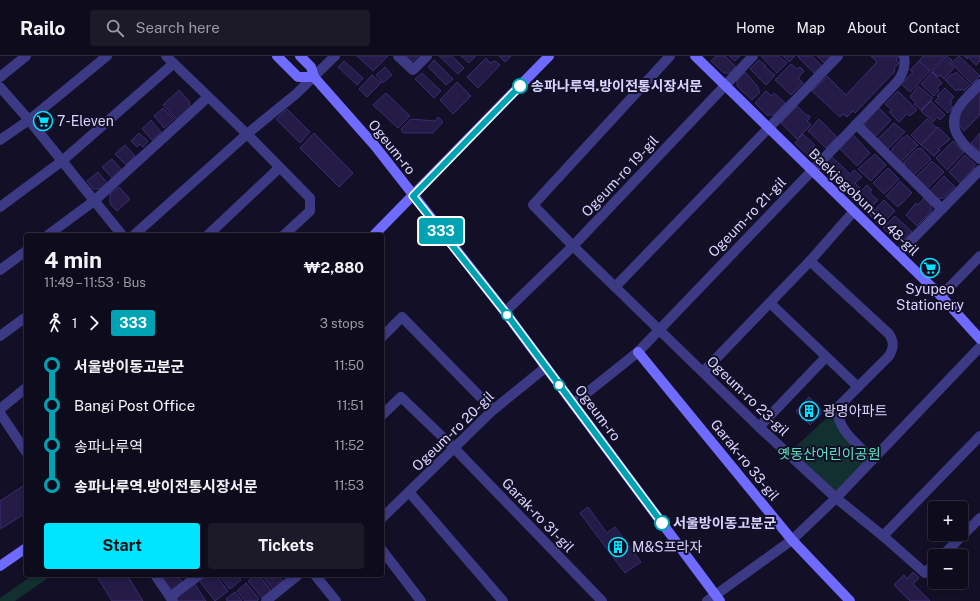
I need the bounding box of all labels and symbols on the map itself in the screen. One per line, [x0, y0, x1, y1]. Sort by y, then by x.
marker: 송파나루역.방이전통시장서문 [512, 78, 528, 94]
place label: 송파나루역.방이전통시장서문 [531, 78, 702, 94]
supermarket icon: 7-Eleven [32, 110, 54, 132]
place label: 7-Eleven [57, 113, 114, 129]
street label: Ogeum-ro [365, 117, 419, 178]
street label: Ogeum-ro 19-gil [578, 132, 662, 220]
street label: Baekjegobun-ro 48-gil [806, 145, 922, 259]
street label: Ogeum-ro 21-gil [705, 174, 789, 260]
line badge: 333 [418, 218, 464, 244]
supermarket icon: Syupeo Stationery [919, 257, 941, 279]
place label: Syupeo Stationery [896, 281, 964, 313]
unlabelled marker [501, 309, 513, 321]
street label: Ogeum-ro 23-gil [704, 353, 792, 439]
unlabelled marker [553, 379, 565, 391]
street label: Ogeum-ro [572, 382, 624, 444]
street label: Ogeum-ro 20-gil [409, 388, 497, 474]
building icon: 광명아파트 [798, 400, 820, 422]
place label: 광명아파트 [823, 403, 888, 419]
street label: Garak-ro 33-gil [707, 416, 783, 504]
park label: 옛동산어린이공원 [777, 446, 881, 462]
street label: Garak-ro 31-gil [499, 475, 577, 555]
marker: 서울방이동고분군 [654, 515, 670, 531]
place label: 서울방이동고분군 [673, 515, 776, 531]
building icon: M&S프라자 [607, 536, 629, 558]
place label: M&S프라자 [632, 539, 702, 555]

